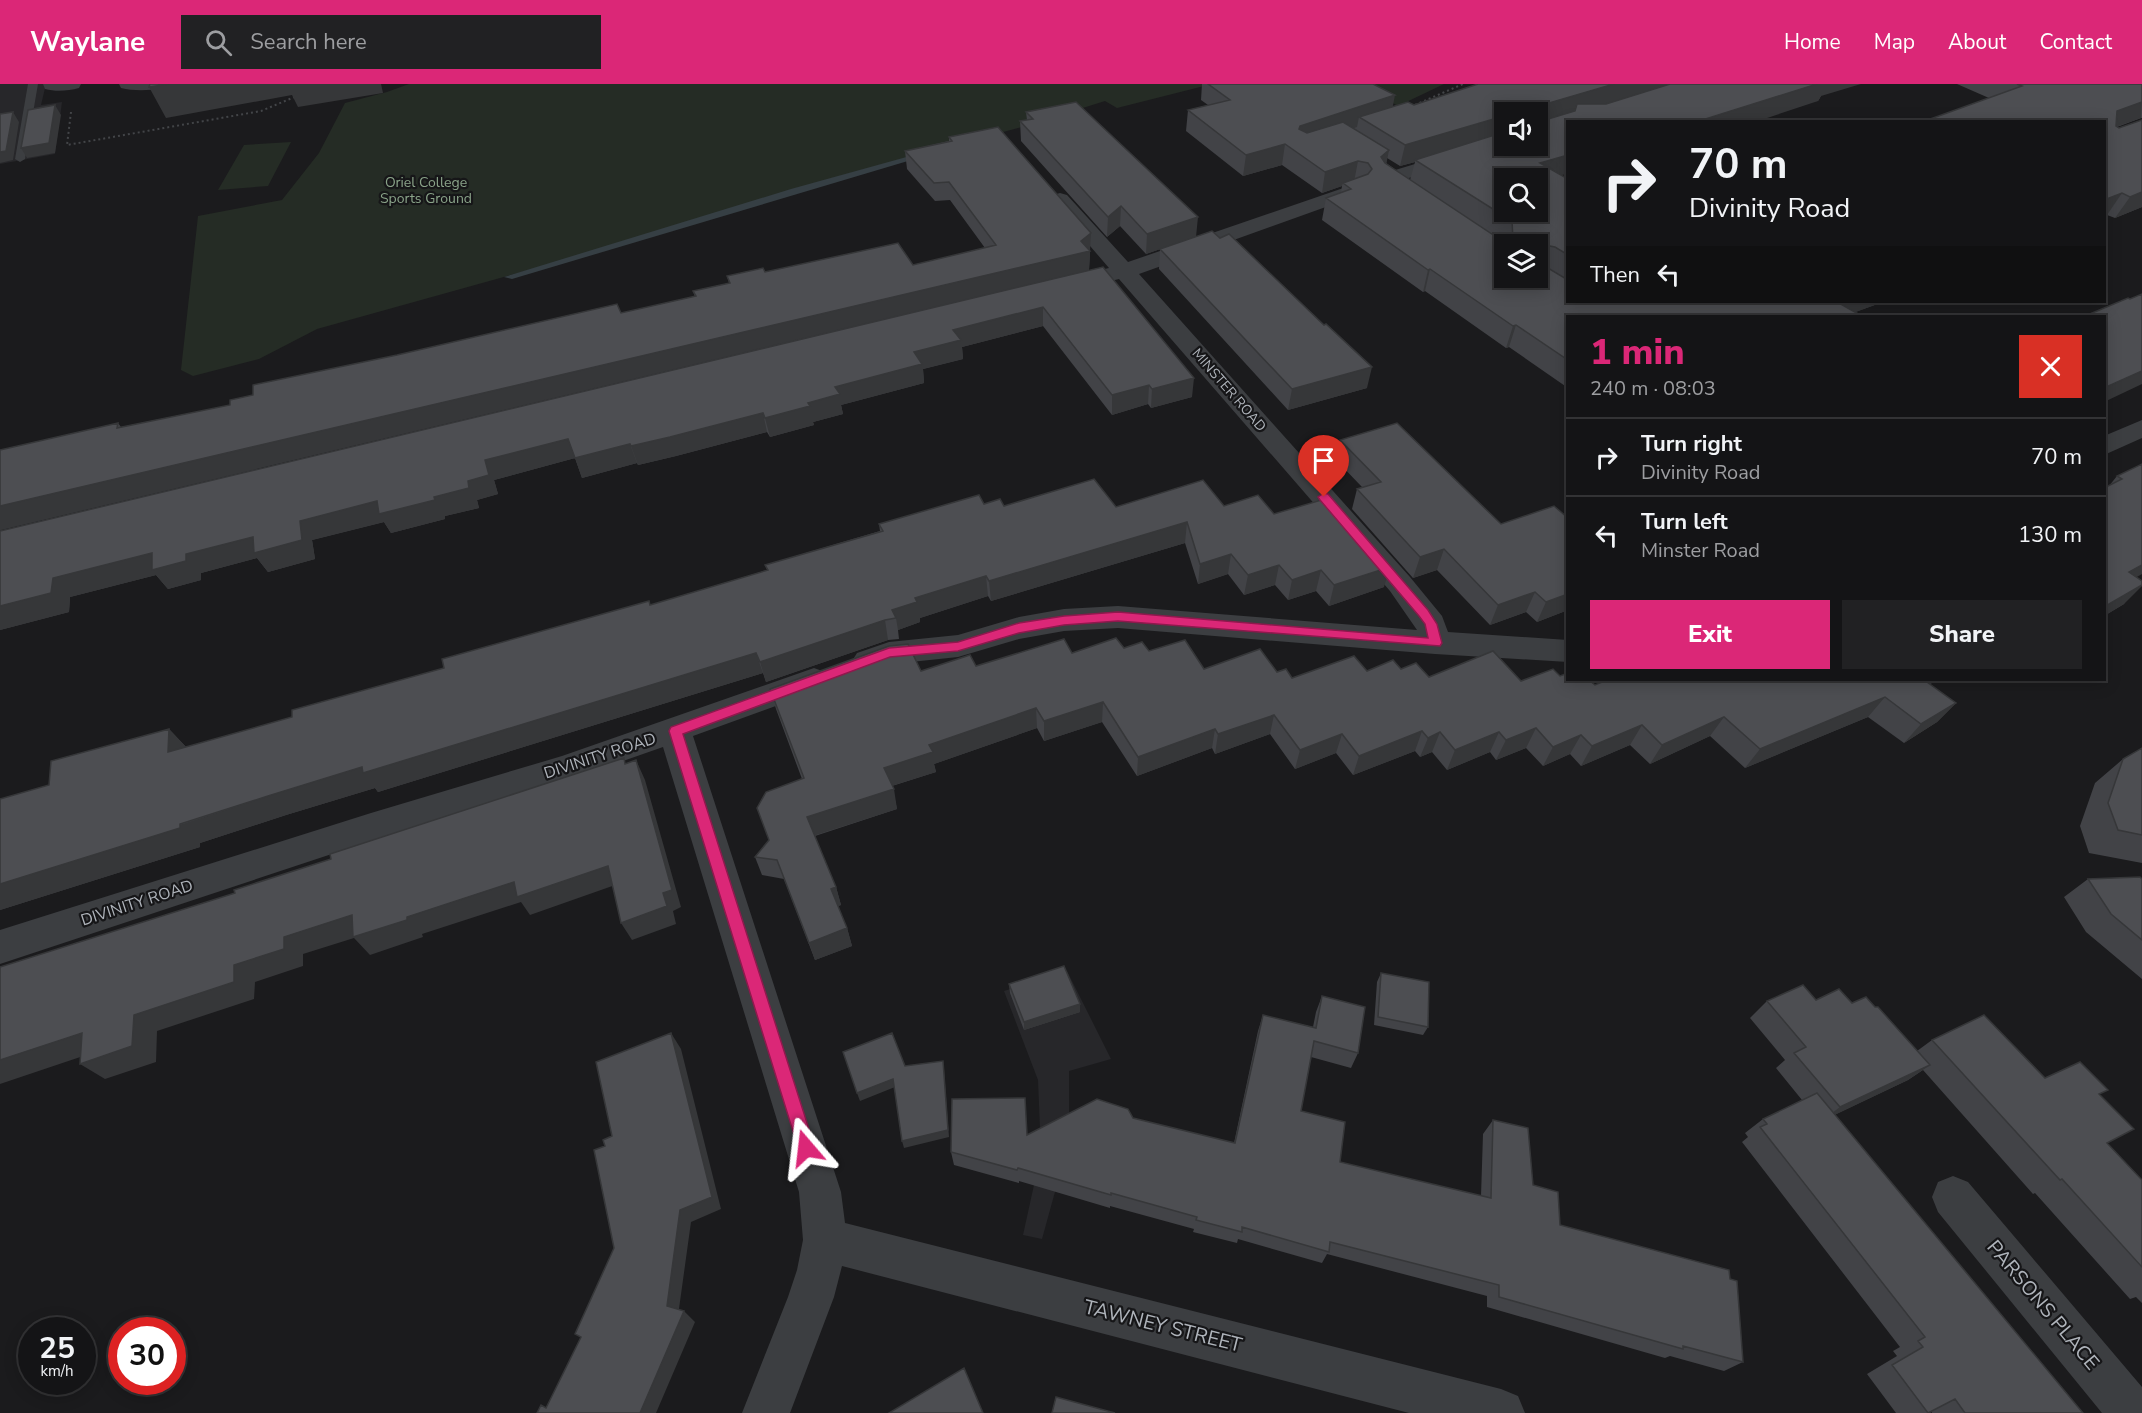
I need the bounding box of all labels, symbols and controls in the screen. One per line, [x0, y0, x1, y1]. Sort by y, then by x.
search box [181, 15, 601, 69]
text: Waylane [30, 23, 145, 61]
icon: search [202, 26, 235, 59]
text: Search here [250, 27, 367, 57]
text: Home [1784, 28, 1841, 56]
text: Map [1874, 28, 1915, 56]
text: About [1948, 28, 2006, 56]
text: Contact [2039, 28, 2112, 56]
map controls [1494, 102, 1548, 288]
button: sound [1494, 102, 1548, 156]
text: 70 m [1689, 136, 1788, 193]
icon: right [1590, 144, 1668, 222]
button: search [1494, 168, 1548, 222]
park label: Oriel College Sports Ground [380, 173, 472, 208]
text: Divinity Road [1689, 190, 1850, 227]
button: layers [1494, 234, 1548, 288]
icon: left [1652, 258, 1685, 291]
text: Then [1590, 260, 1640, 290]
text: 1 min [1590, 328, 1685, 377]
button: close [2019, 335, 2082, 398]
street label: MINSTER ROAD [1188, 344, 1270, 436]
text: 240 m · 08:03 [1590, 375, 1716, 402]
text: Turn right [1641, 429, 1742, 459]
pin [1298, 435, 1349, 497]
icon: right [1590, 441, 1623, 474]
text: 70 m [2031, 442, 2082, 472]
icon: arrive [1307, 444, 1340, 477]
text: Divinity Road [1641, 459, 1761, 486]
text: Turn left [1641, 507, 1728, 537]
icon: left [1590, 519, 1623, 552]
text: 130 m [2018, 520, 2082, 550]
text: Minster Road [1641, 537, 1760, 564]
button: Exit [1590, 600, 1830, 669]
button: Share [1842, 600, 2082, 669]
street label: DIVINITY ROAD [541, 728, 659, 784]
street label: DIVINITY ROAD [78, 875, 196, 931]
position arrow [774, 1116, 838, 1180]
street label: PARSONS PLACE [1981, 1234, 2105, 1376]
street label: TAWNEY STREET [1081, 1293, 1245, 1359]
speed limit sign: 30 [108, 1317, 186, 1395]
text: 25 [39, 1328, 75, 1369]
text: km/h [40, 1361, 74, 1381]

